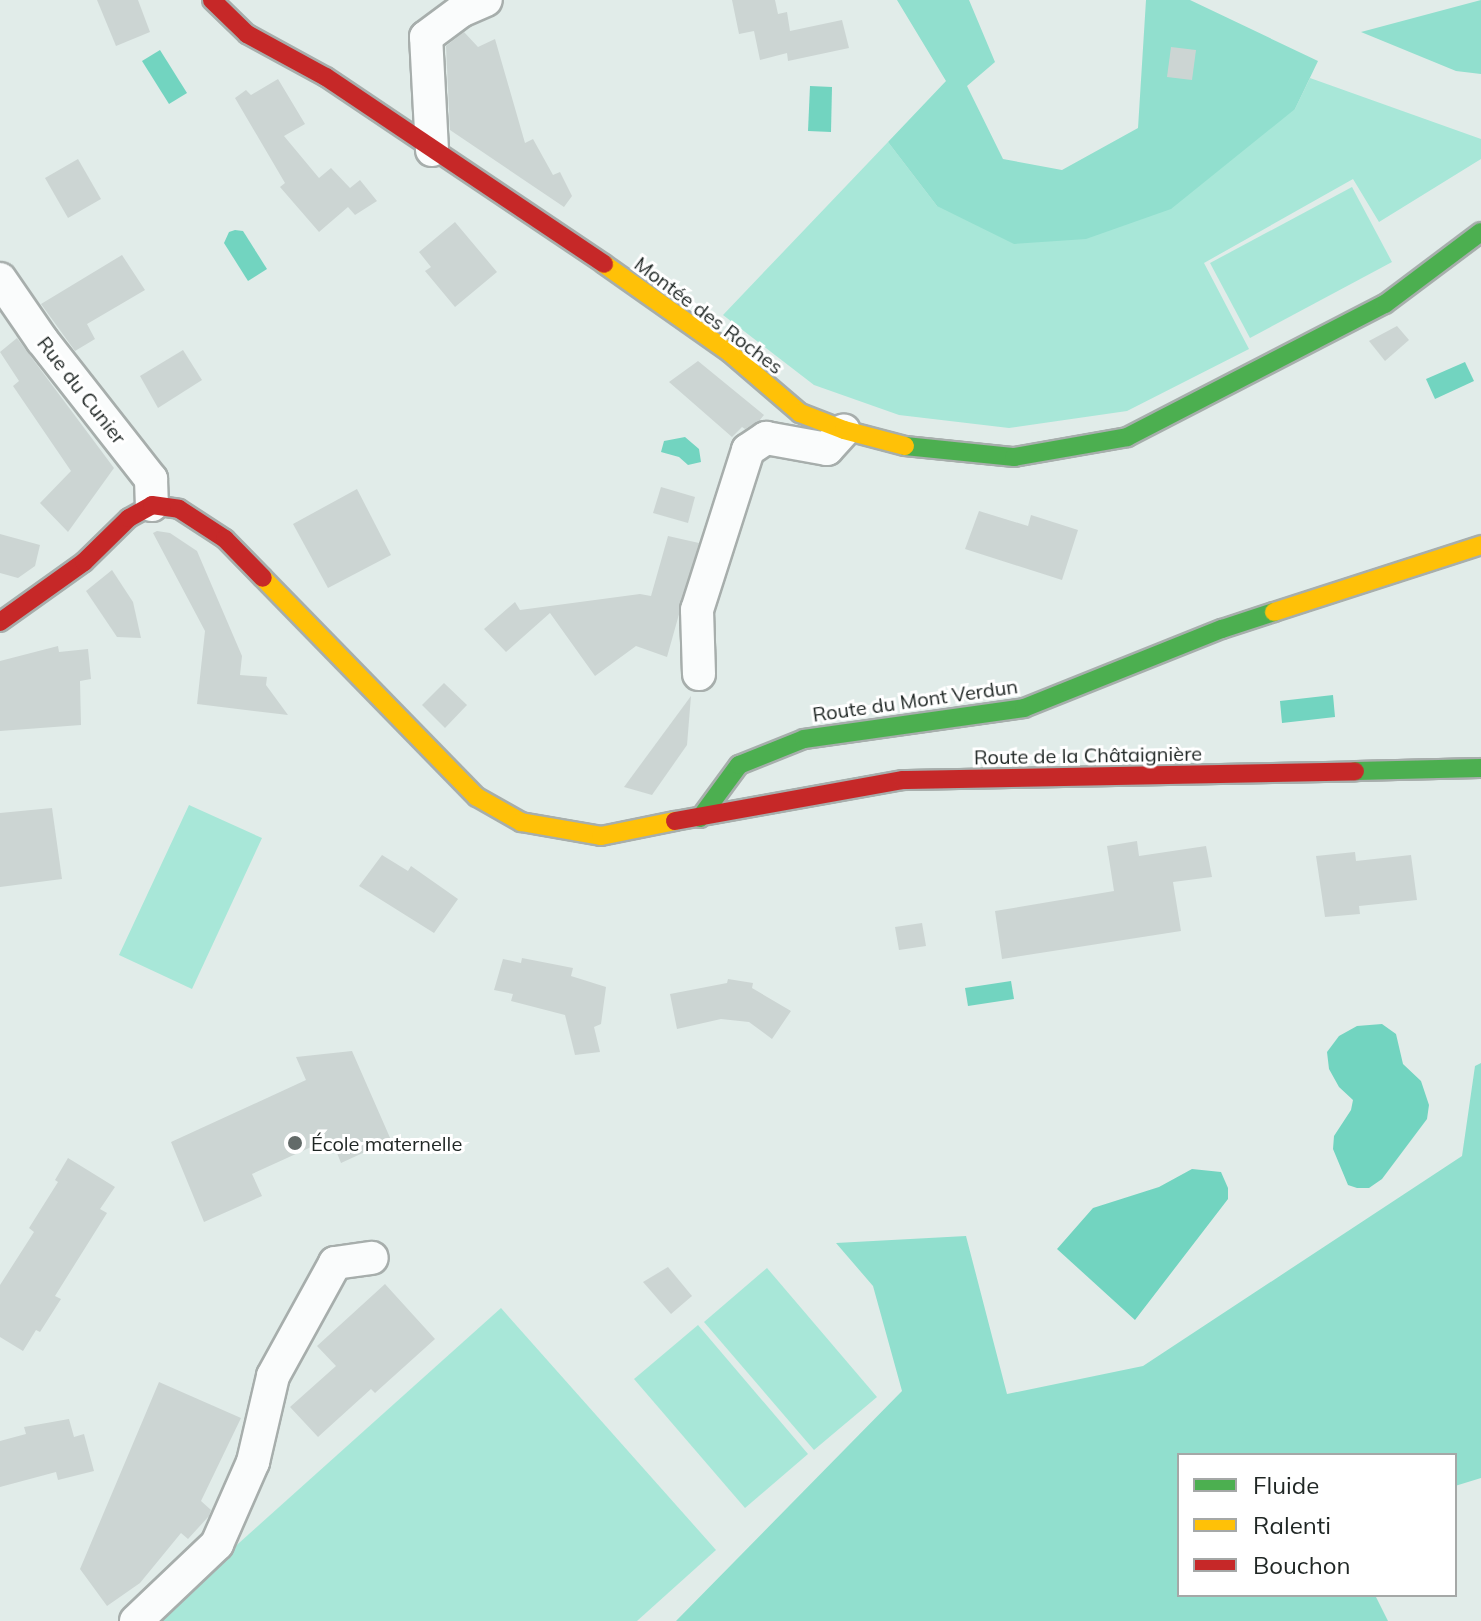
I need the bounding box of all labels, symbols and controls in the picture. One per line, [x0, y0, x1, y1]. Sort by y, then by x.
street label: Montée des Roches [630, 251, 788, 379]
street label: Rue du Cunier [33, 331, 131, 449]
street label: Route du Mont Verdun [811, 674, 1019, 726]
street label: Route de la Châtaignière [974, 741, 1202, 769]
place label: École maternelle [311, 1131, 462, 1155]
marker: École maternelle [286, 1134, 304, 1152]
legend [1177, 1453, 1457, 1597]
text: Fluide [1253, 1470, 1319, 1500]
text: Ralenti [1253, 1510, 1331, 1540]
text: Bouchon [1253, 1550, 1351, 1580]

